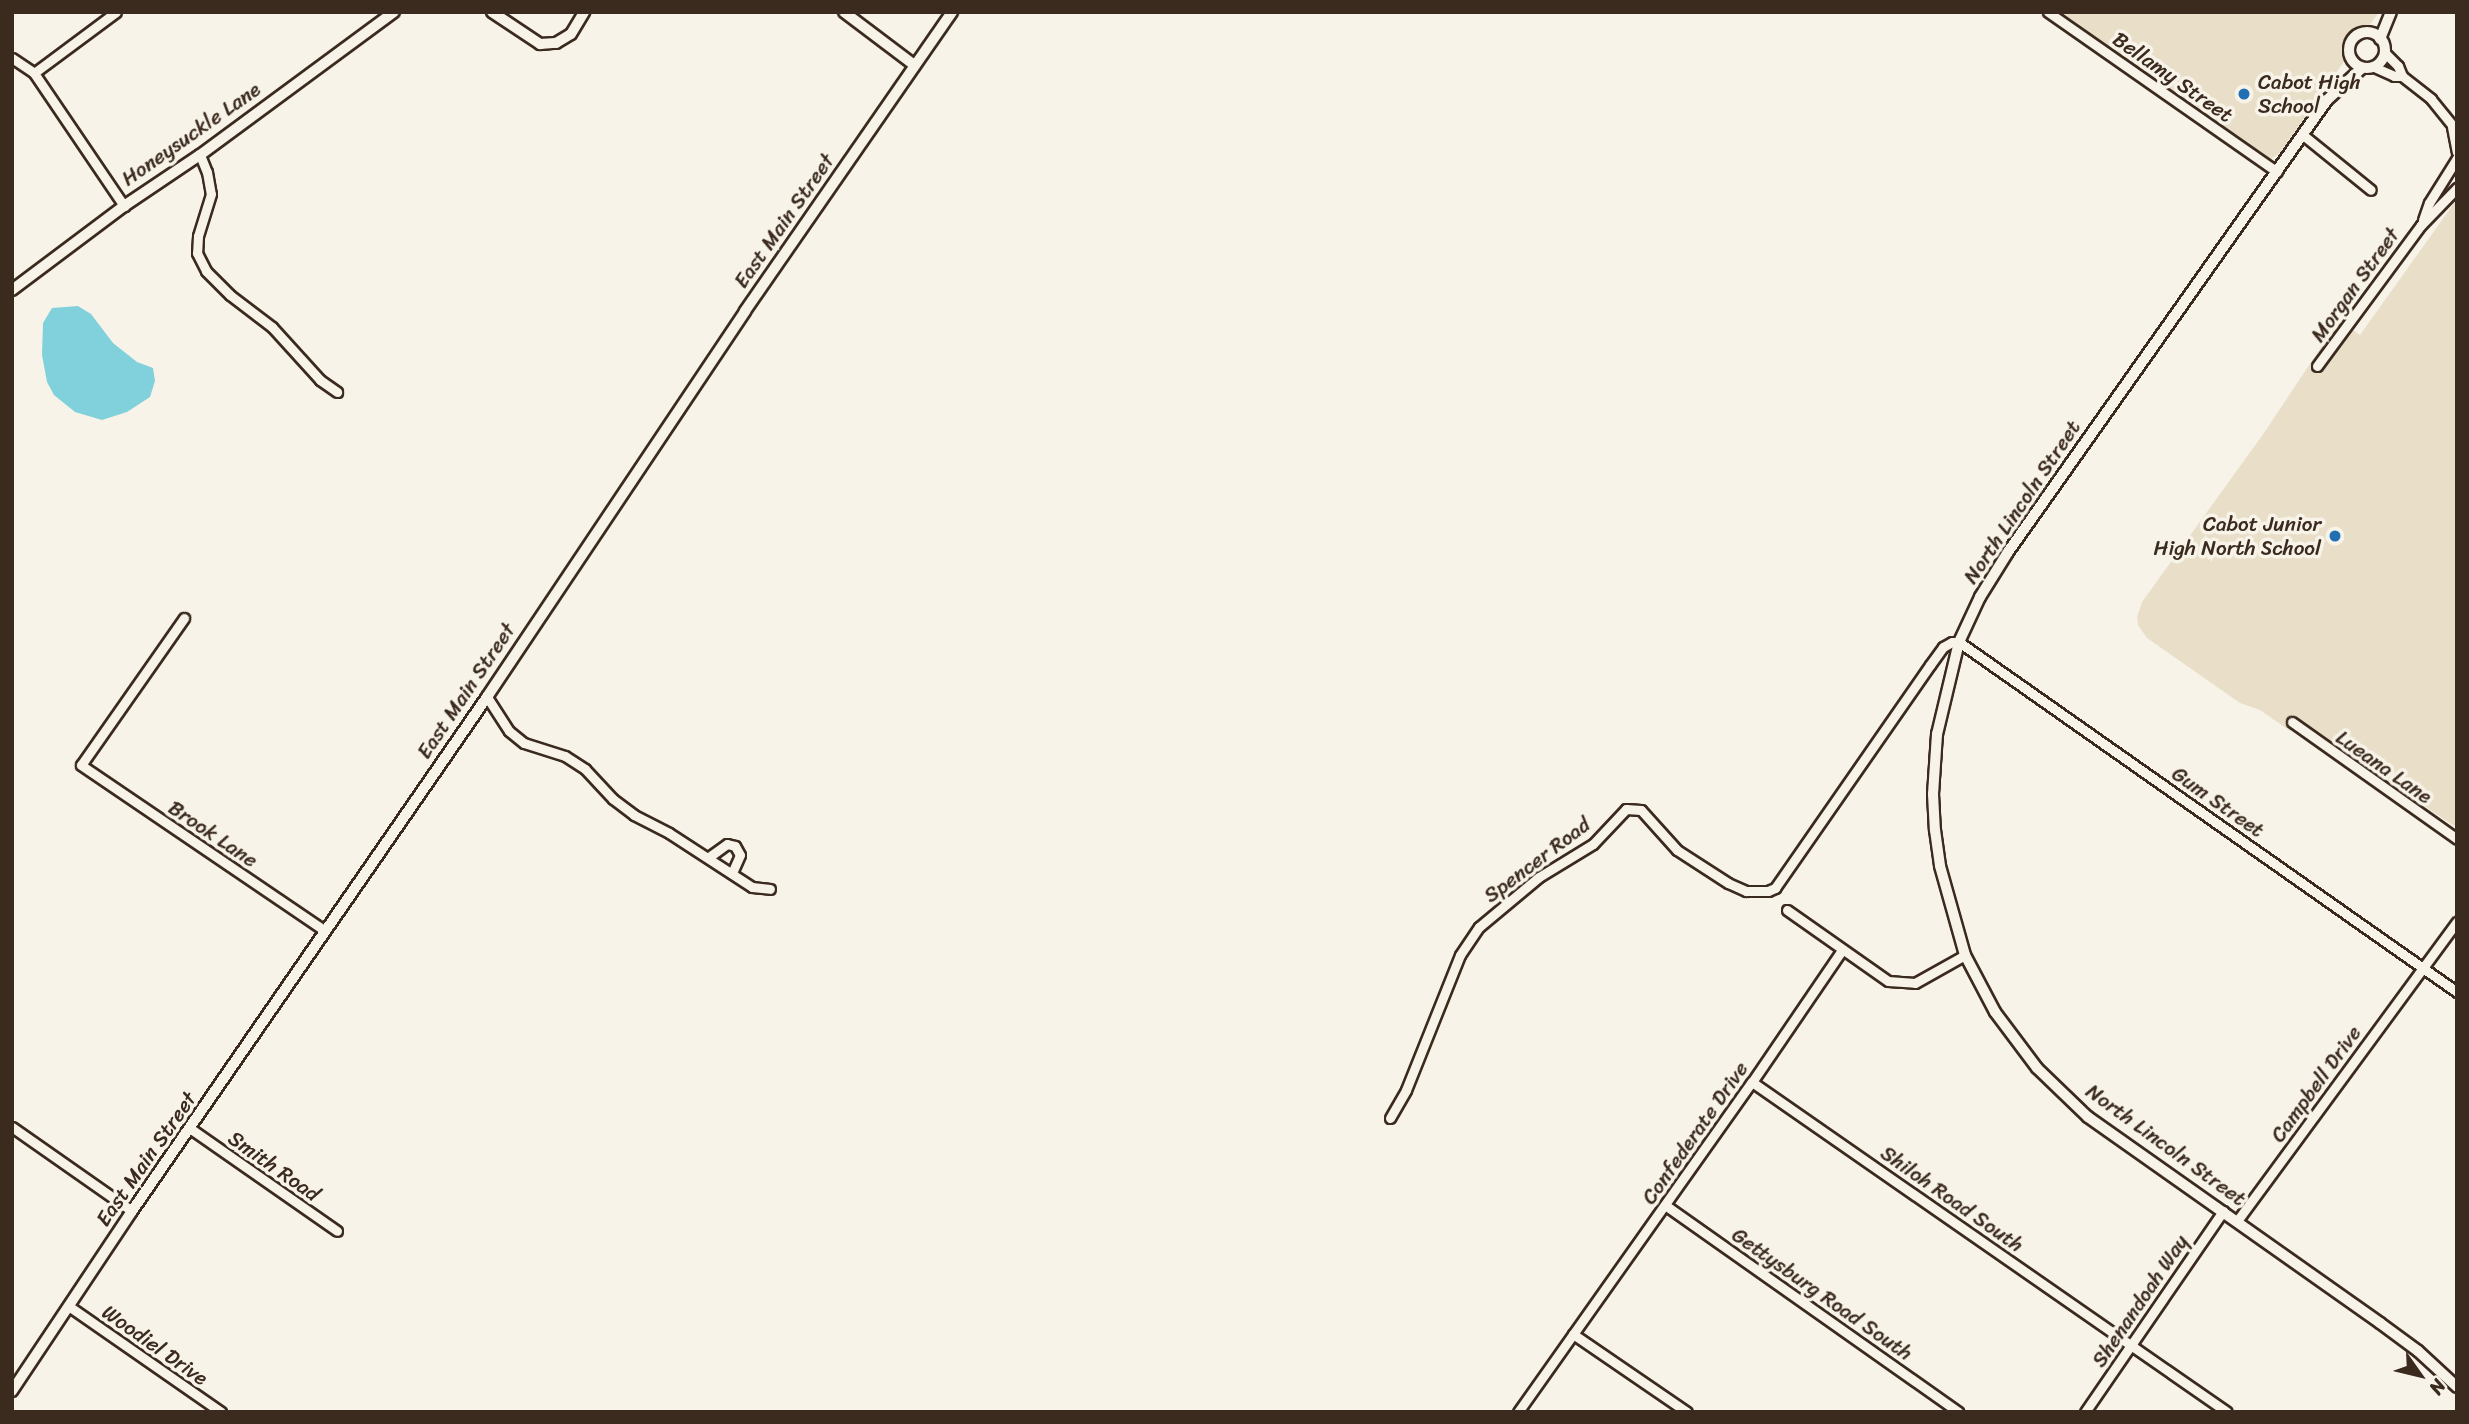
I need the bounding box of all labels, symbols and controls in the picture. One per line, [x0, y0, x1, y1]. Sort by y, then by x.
street label: Bellamy Street [2108, 27, 2238, 127]
place label: Cabot High School [2258, 69, 2361, 119]
street label: Honeysuckle Lane [116, 76, 266, 192]
marker: Cabot High School [2236, 86, 2252, 102]
street label: East Main Street [728, 149, 840, 293]
street label: Morgan Street [2305, 223, 2405, 347]
street label: North Lincoln Street [1958, 416, 2086, 588]
place label: Cabot Junior High North School [2152, 511, 2321, 561]
marker: Cabot Junior High North School [2327, 528, 2343, 544]
street label: East Main Street [411, 619, 521, 763]
street label: Lueana Lane [2331, 725, 2437, 809]
street label: Gum Street [2167, 761, 2269, 843]
street label: Brook Lane [164, 795, 262, 873]
street label: Spencer Road [1479, 812, 1595, 908]
street label: Campbell Drive [2265, 1021, 2367, 1147]
street label: Confederate Drive [1636, 1057, 1754, 1209]
street label: North Lincoln Street [2081, 1079, 2251, 1211]
street label: East Main Street [90, 1087, 202, 1231]
street label: Smith Road [223, 1125, 325, 1207]
street label: Shiloh Road South [1876, 1140, 2028, 1258]
street label: Gettysburg Road South [1727, 1222, 1917, 1366]
street label: Shenandoah Way [2086, 1230, 2194, 1372]
street label: Woodiel Drive [97, 1299, 213, 1391]
north arrow [2385, 1340, 2455, 1410]
text: N [2420, 1372, 2455, 1402]

